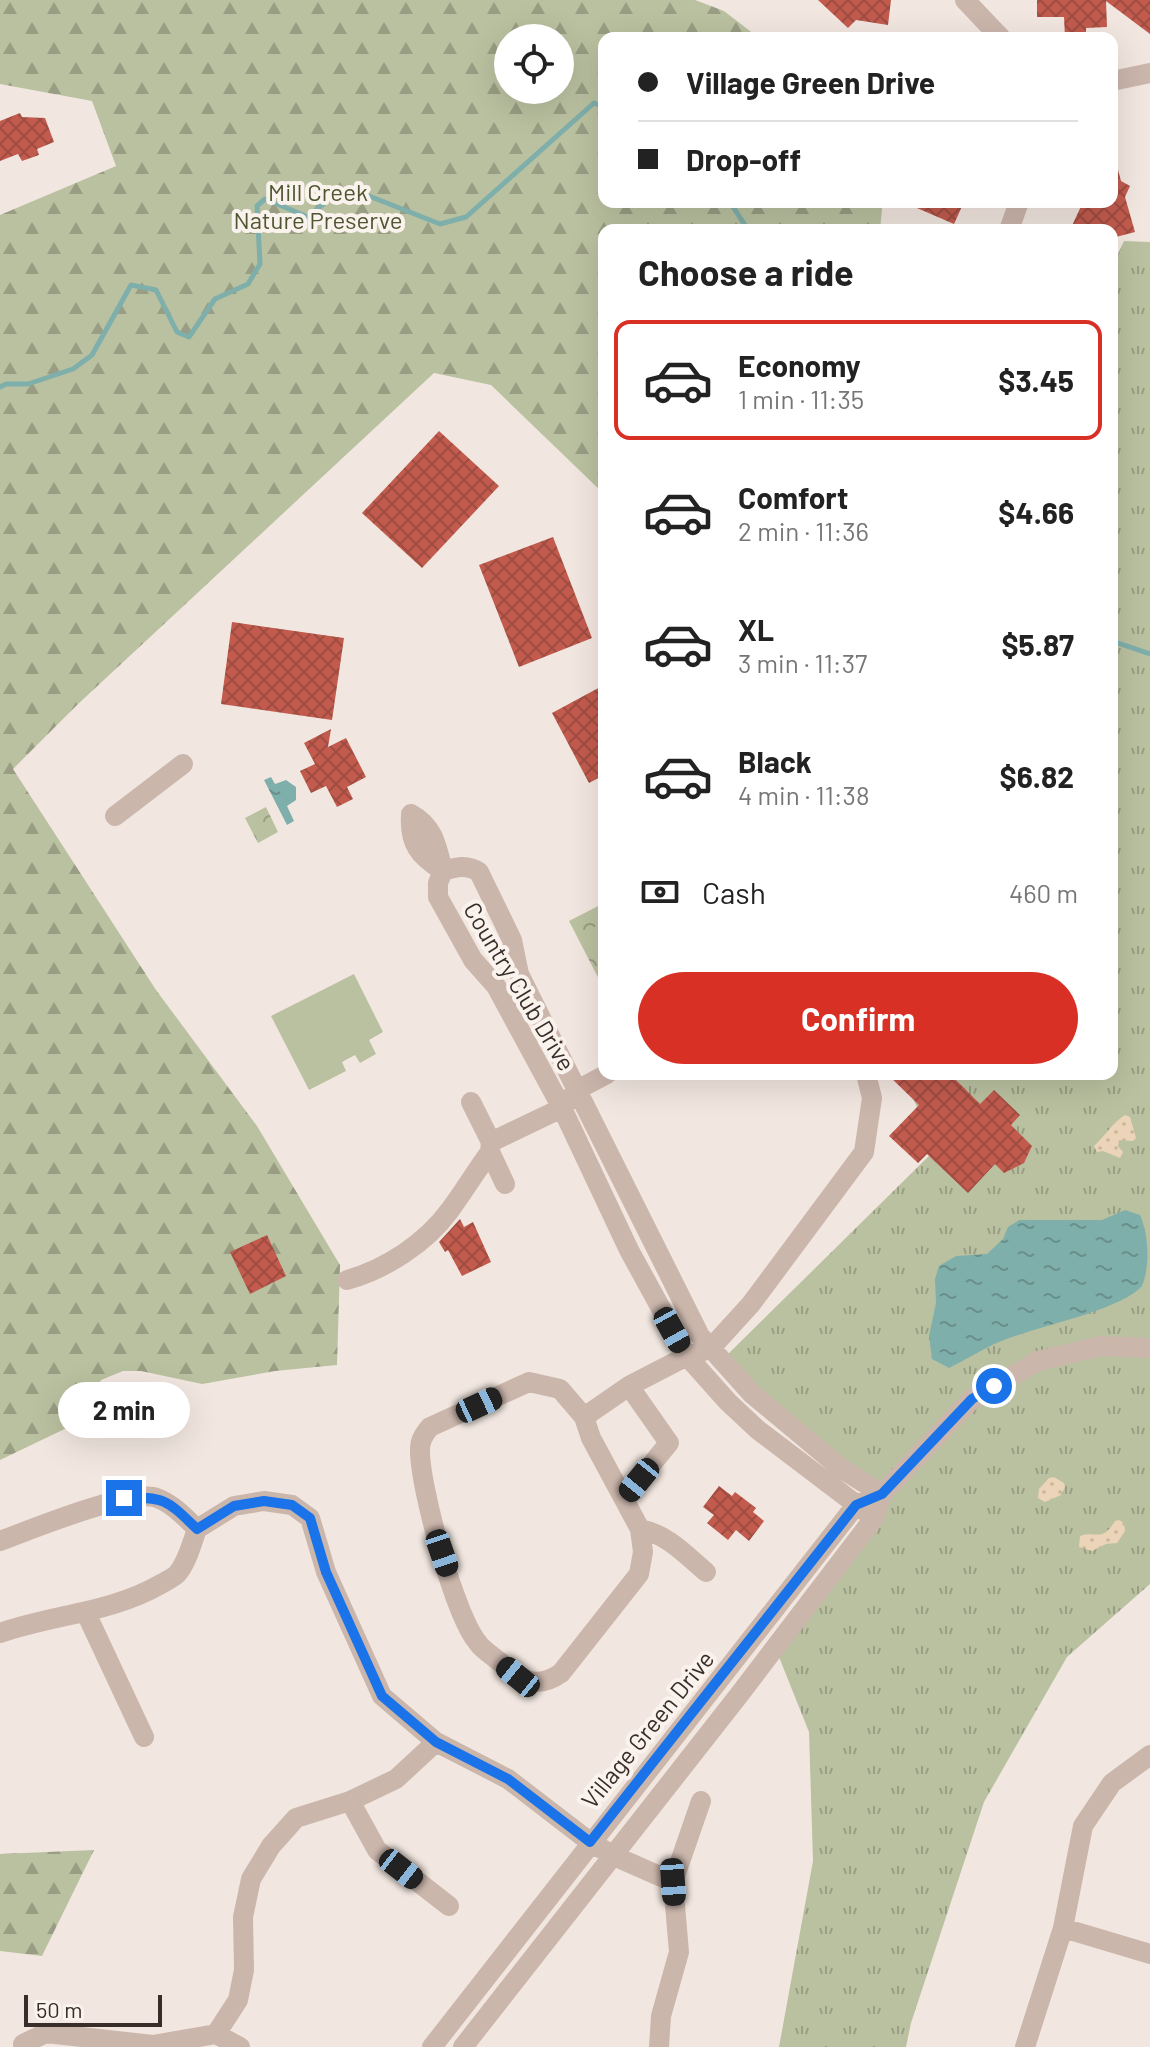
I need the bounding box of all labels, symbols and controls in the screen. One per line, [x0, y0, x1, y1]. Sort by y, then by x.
map controls [494, 24, 574, 104]
button: locate [494, 24, 574, 104]
text: Village Green Drive [686, 64, 935, 100]
text: Drop-off [686, 141, 801, 177]
park label: Mill Creek Nature Preserve [233, 177, 403, 234]
text: Choose a ride [638, 250, 854, 293]
icon: car [642, 344, 714, 416]
text: Economy [738, 347, 861, 383]
text: $3.45 [998, 362, 1074, 398]
text: 1 min · 11:35 [738, 383, 864, 414]
icon: car [642, 476, 714, 548]
text: Comfort [738, 479, 848, 515]
text: $4.66 [998, 494, 1074, 530]
text: 2 min · 11:36 [738, 515, 869, 546]
icon: car [642, 608, 714, 680]
text: XL [738, 611, 774, 647]
text: $5.87 [1001, 626, 1074, 662]
text: 3 min · 11:37 [738, 647, 867, 678]
icon: car [642, 740, 714, 812]
text: Black [738, 743, 812, 779]
text: $6.82 [1000, 758, 1074, 794]
text: 4 min · 11:38 [738, 779, 870, 810]
icon: cash [638, 870, 682, 914]
text: Cash [702, 874, 766, 910]
text: 460 m [1009, 877, 1078, 908]
street label: Country Club Drive [458, 896, 582, 1076]
button: Confirm [638, 972, 1078, 1064]
car [650, 1303, 694, 1357]
route start [976, 1368, 1012, 1404]
callout: 2 min [58, 1382, 190, 1438]
car [452, 1384, 506, 1426]
text: 2 min [93, 1394, 155, 1425]
car [615, 1454, 663, 1506]
route end [106, 1480, 142, 1516]
car [423, 1526, 461, 1580]
street label: Village Green Drive [575, 1644, 719, 1814]
car [492, 1653, 544, 1701]
car [375, 1845, 427, 1893]
car [659, 1857, 687, 1907]
scale bar [24, 1991, 162, 2027]
text: 50 m [36, 1996, 82, 2022]

